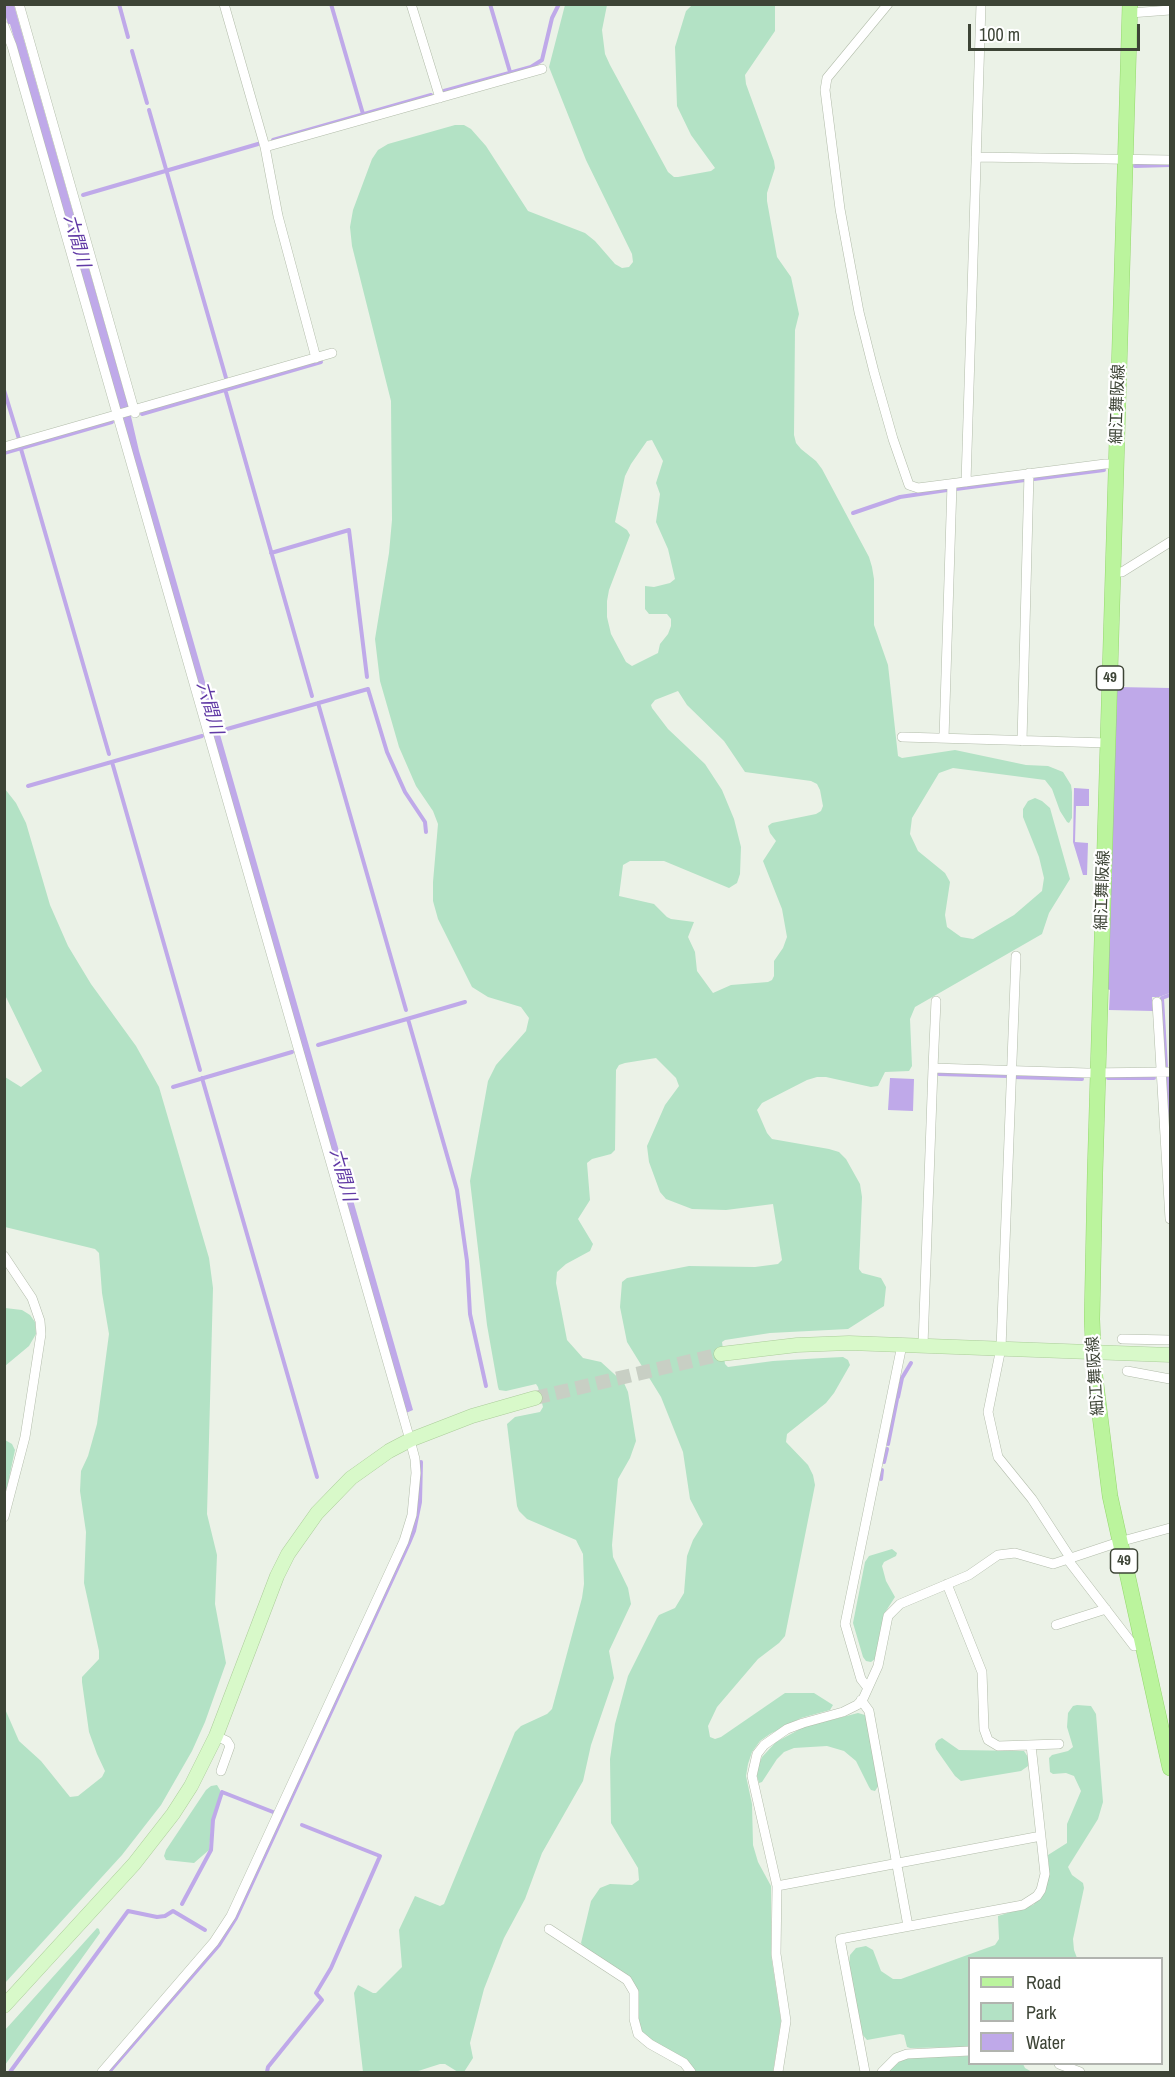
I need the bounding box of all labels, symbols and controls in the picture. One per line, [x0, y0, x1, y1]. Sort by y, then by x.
scale bar [971, 12, 1144, 50]
text: 100 m [979, 22, 1020, 47]
water label: 六間川 [58, 212, 94, 270]
street label: 細江舞阪線 [1107, 364, 1129, 444]
road number: 49 [1096, 666, 1124, 690]
water label: 六間川 [191, 679, 227, 737]
street label: 細江舞阪線 [1092, 850, 1114, 930]
water label: 六間川 [324, 1146, 360, 1204]
street label: 細江舞阪線 [1084, 1335, 1108, 1417]
road number: 49 [1110, 1549, 1138, 1573]
legend [968, 1957, 1163, 2065]
text: Road [1026, 1970, 1061, 1995]
text: Park [1026, 2000, 1056, 2025]
text: Water [1026, 2030, 1065, 2055]

